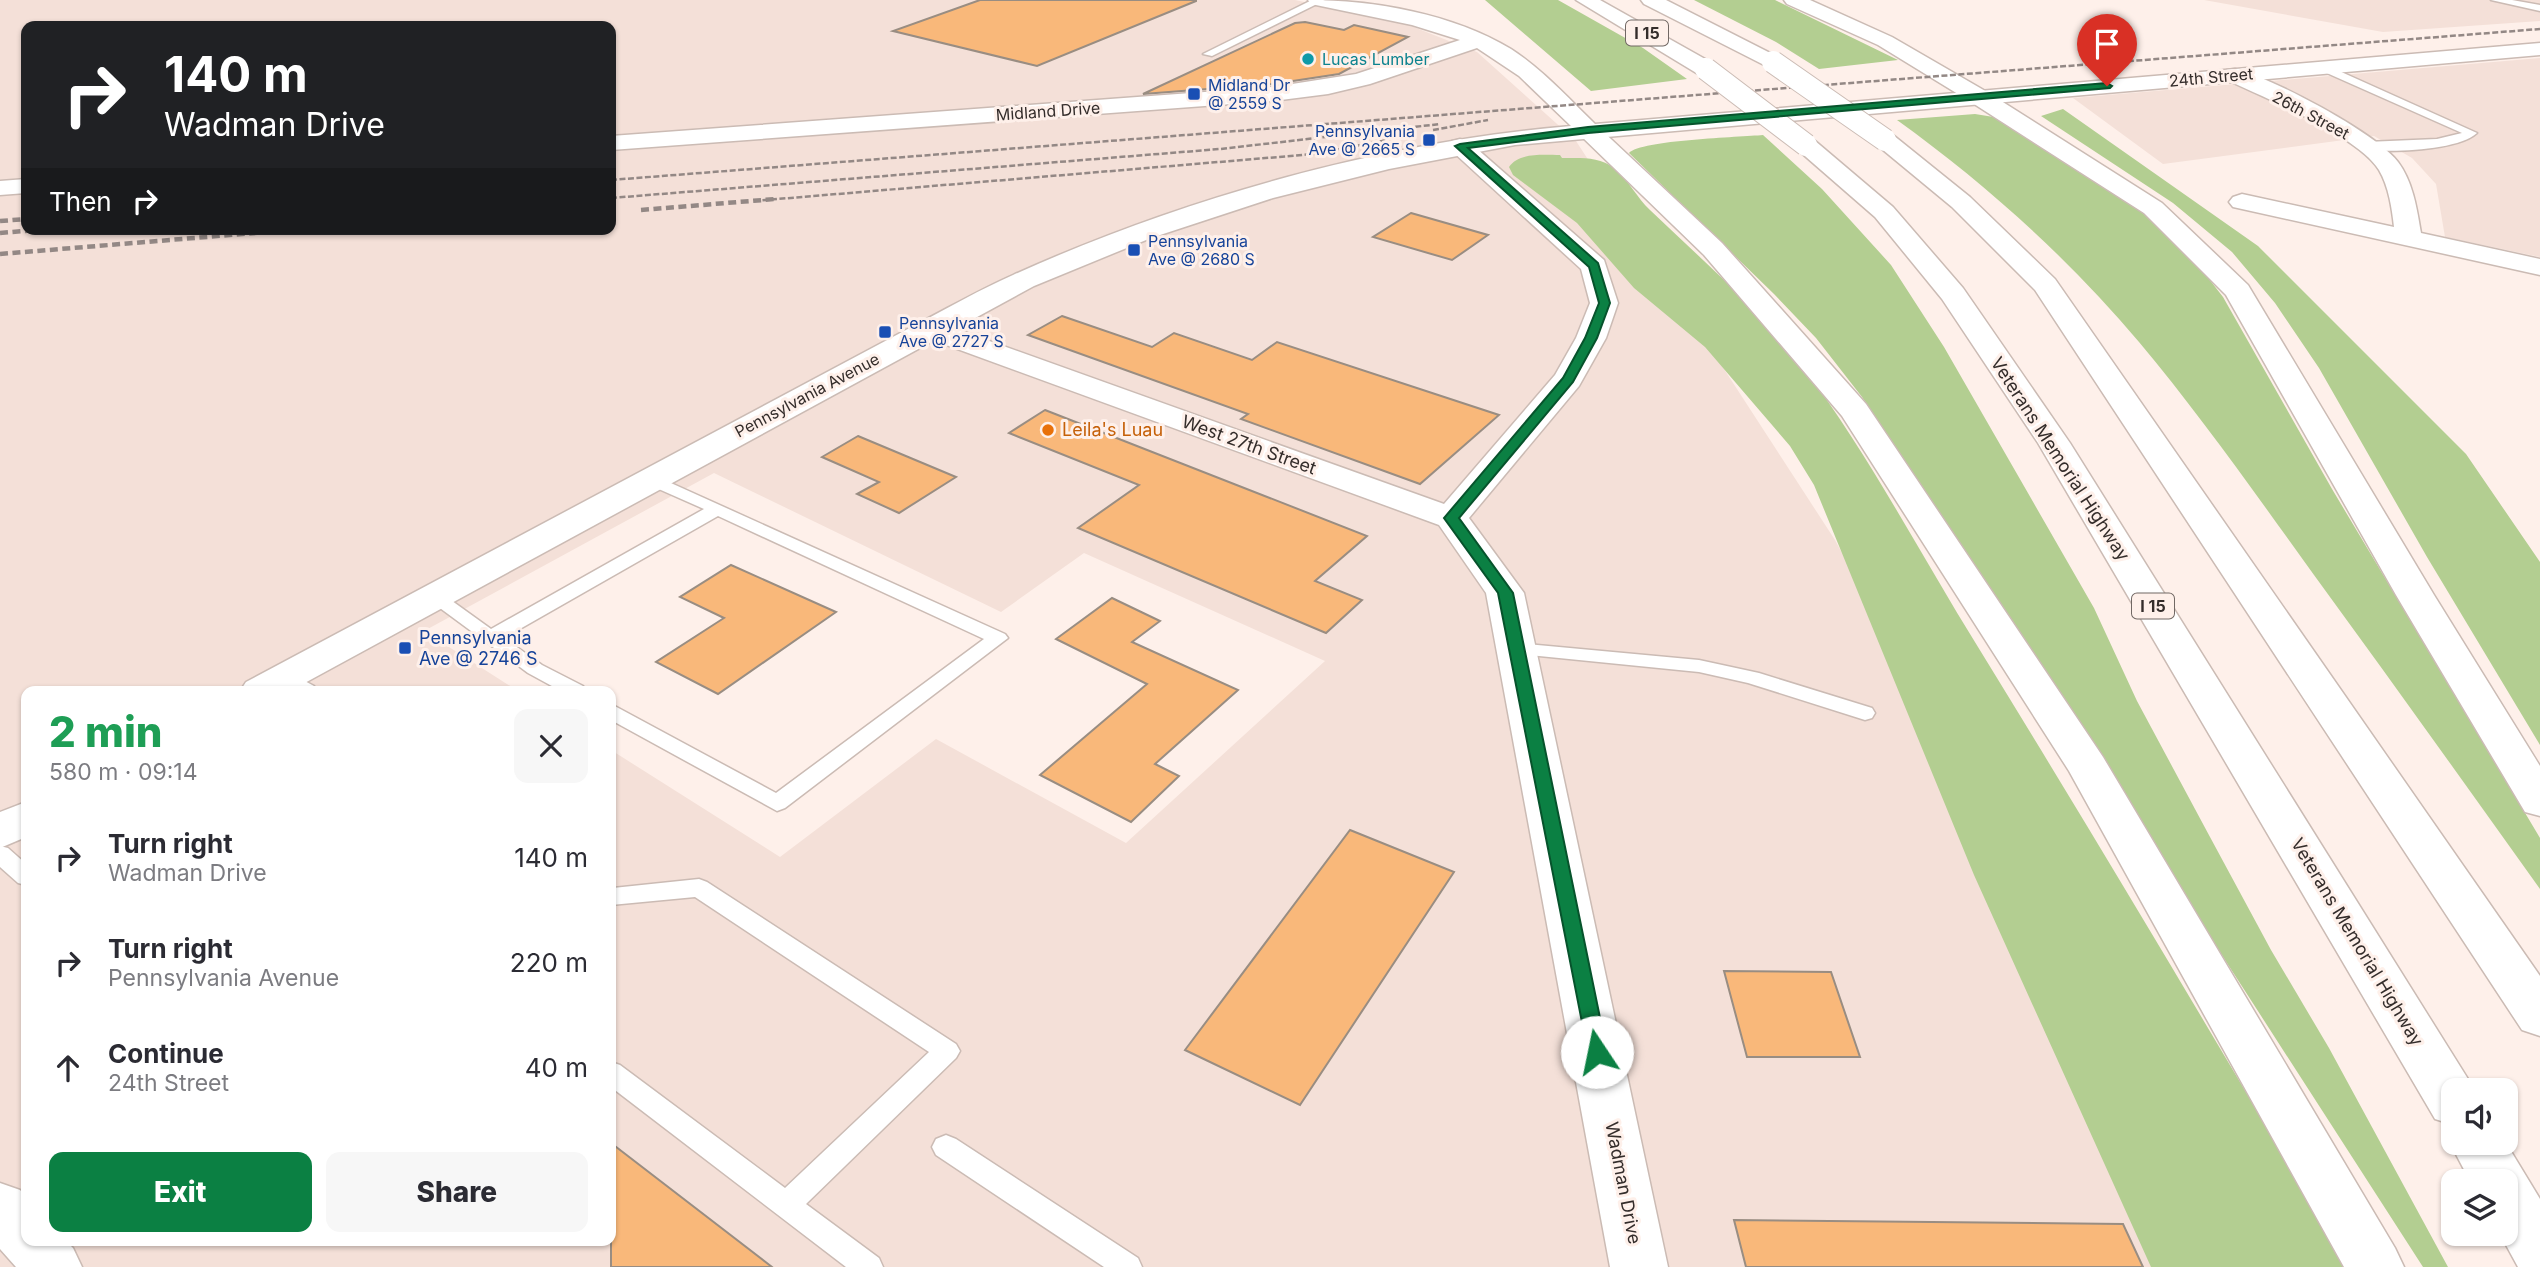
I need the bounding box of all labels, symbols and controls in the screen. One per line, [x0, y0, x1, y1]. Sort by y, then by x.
pin [2077, 14, 2137, 86]
road number: I 15 [1626, 20, 1668, 46]
icon: arrive [2088, 25, 2126, 63]
text: 140 m [164, 45, 308, 104]
icon: right [49, 49, 140, 140]
place label: Lucas Lumber [1322, 49, 1429, 69]
marker: Lucas Lumber [1300, 51, 1316, 67]
street label: 24th Street [2168, 63, 2254, 91]
place label: Midland Dr @ 2559 S [1208, 75, 1290, 113]
marker: Midland Dr @ 2559 S [1186, 86, 1202, 102]
street label: 26th Street [2269, 86, 2353, 144]
street label: Midland Drive [995, 97, 1101, 125]
text: Wadman Drive [164, 105, 385, 144]
place label: Pennsylvania Ave @ 2665 S [1308, 121, 1415, 159]
marker: Pennsylvania Ave @ 2665 S [1421, 132, 1437, 148]
icon: right [126, 182, 164, 220]
text: Then [49, 186, 112, 217]
place label: Pennsylvania Ave @ 2680 S [1148, 231, 1255, 269]
marker: Pennsylvania Ave @ 2680 S [1126, 242, 1142, 258]
place label: Pennsylvania Ave @ 2727 S [899, 313, 1004, 351]
marker: Pennsylvania Ave @ 2727 S [877, 324, 893, 340]
street label: Pennsylvania Avenue [731, 348, 883, 442]
street label: Veterans Memorial Highway [1987, 353, 2134, 565]
street label: West 27th Street [1179, 410, 1319, 479]
place label: Leila's Luau [1062, 419, 1163, 440]
marker: Leila's Luau [1040, 422, 1056, 438]
road number: I 15 [2132, 594, 2174, 618]
place label: Pennsylvania Ave @ 2746 S [419, 627, 538, 669]
marker: Pennsylvania Ave @ 2746 S [397, 640, 413, 656]
text: 2 min [49, 706, 163, 757]
button: close [514, 709, 588, 783]
text: 580 m · 09:14 [49, 758, 198, 786]
text: Turn right [108, 828, 233, 859]
street label: Veterans Memorial Highway [2287, 834, 2428, 1049]
icon: right [49, 839, 87, 877]
text: 140 m [514, 842, 588, 873]
text: Wadman Drive [108, 859, 267, 887]
text: Turn right [108, 933, 233, 964]
icon: right [49, 944, 87, 982]
text: 220 m [510, 947, 588, 978]
text: Pennsylvania Avenue [108, 964, 339, 992]
position arrow [1560, 1015, 1634, 1089]
text: Continue [108, 1038, 224, 1069]
icon: ahead [49, 1049, 87, 1087]
text: 40 m [525, 1052, 588, 1083]
text: 24th Street [108, 1069, 229, 1097]
map controls [2441, 1078, 2518, 1246]
button: sound [2441, 1078, 2518, 1155]
street label: Wadman Drive [1601, 1120, 1646, 1246]
button: Exit [49, 1152, 312, 1232]
button: Share [326, 1152, 588, 1232]
button: layers [2441, 1169, 2518, 1246]

